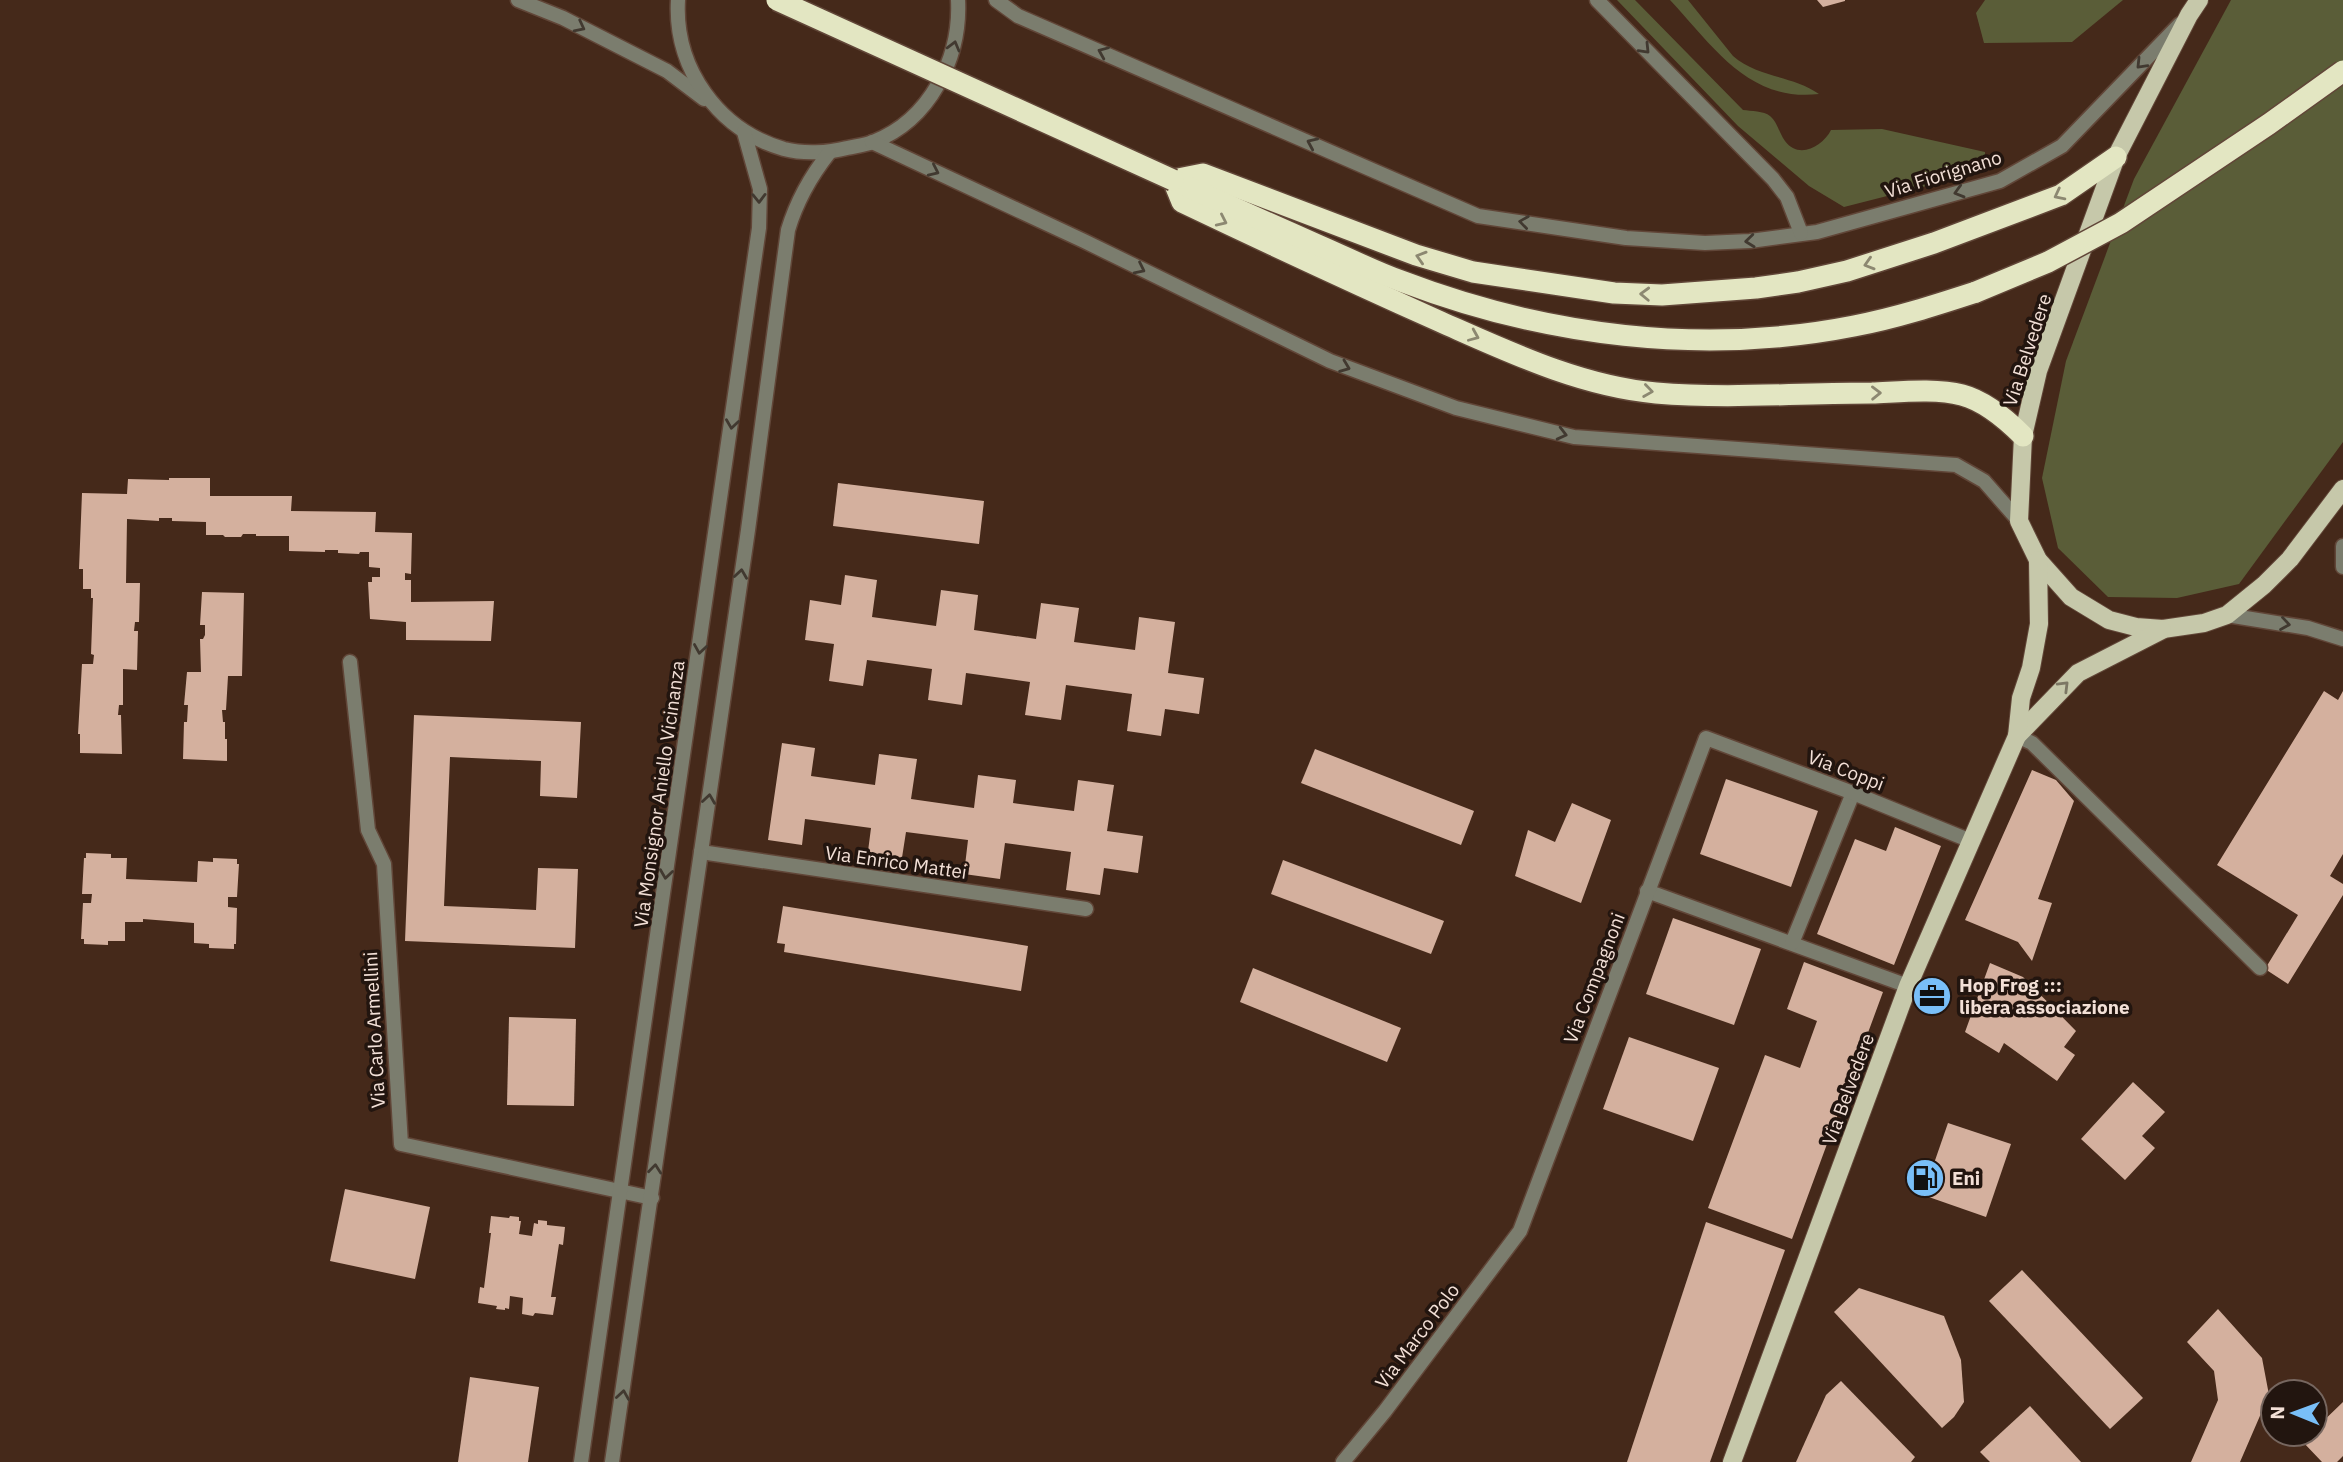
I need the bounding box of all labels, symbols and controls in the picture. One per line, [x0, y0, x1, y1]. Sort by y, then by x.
one-way arrow [573, 18, 586, 32]
one-way arrow [946, 41, 960, 53]
one-way arrow [1636, 41, 1649, 54]
one-way arrow [1098, 47, 1110, 61]
one-way arrow [2137, 56, 2150, 69]
one-way arrow [1307, 137, 1319, 151]
street label: Via Fiorignano [1882, 145, 2004, 203]
one-way arrow [927, 163, 939, 177]
one-way arrow [1953, 184, 1965, 198]
one-way arrow [2054, 186, 2066, 200]
one-way arrow [751, 193, 767, 204]
one-way arrow [1215, 213, 1227, 227]
one-way arrow [1518, 215, 1530, 230]
one-way arrow [1744, 233, 1755, 248]
one-way arrow [1415, 250, 1427, 265]
one-way arrow [1864, 255, 1876, 270]
one-way arrow [1133, 260, 1145, 274]
one-way arrow [1639, 287, 1650, 302]
street label: Via Belvedere [1997, 291, 2057, 409]
one-way arrow [1466, 328, 1479, 342]
one-way arrow [1339, 358, 1351, 372]
one-way arrow [1642, 384, 1654, 399]
one-way arrow [1870, 385, 1881, 400]
one-way arrow [725, 418, 740, 429]
one-way arrow [1556, 426, 1568, 440]
one-way arrow [733, 568, 748, 579]
one-way arrow [2280, 616, 2291, 631]
one-way arrow [692, 643, 707, 655]
street label: Via Monsignor Aniello Vicinanza [628, 659, 690, 929]
one-way arrow [2056, 682, 2069, 695]
street label: Via Coppi [1804, 744, 1888, 796]
one-way arrow [701, 793, 716, 805]
street label: Via Enrico Mattei [824, 840, 968, 884]
one-way arrow [659, 868, 674, 880]
street label: Via Compagnoni [1558, 909, 1630, 1047]
street label: Via Carlo Armellini [358, 951, 390, 1109]
place label: Hop Frog ::: libera associazione [1959, 973, 2130, 1019]
office icon: Hop Frog ::: libera associazione [1911, 975, 1953, 1017]
street label: Via Belvedere [1817, 1030, 1879, 1148]
fuel station icon: Eni [1904, 1157, 1946, 1199]
one-way arrow [647, 1164, 662, 1175]
place label: Eni [1952, 1166, 1980, 1190]
street label: Via Marco Polo [1370, 1279, 1464, 1393]
north arrow [2259, 1378, 2329, 1448]
one-way arrow [615, 1389, 630, 1401]
text: N [2265, 1406, 2289, 1420]

